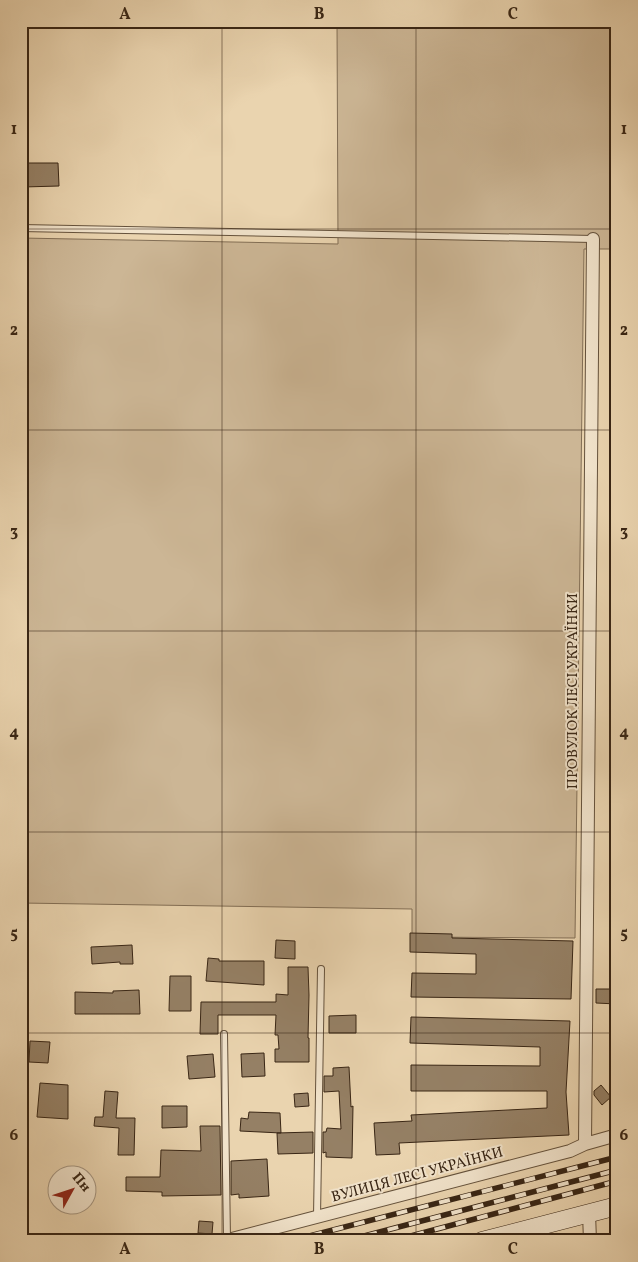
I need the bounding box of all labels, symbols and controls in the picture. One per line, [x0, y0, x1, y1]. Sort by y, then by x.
text: A [119, 4, 131, 26]
text: B [314, 4, 325, 26]
text: C [508, 4, 518, 26]
text: 1 [11, 119, 17, 141]
text: 1 [621, 119, 627, 141]
text: 2 [10, 320, 18, 342]
text: 2 [620, 320, 628, 342]
text: 3 [10, 521, 18, 543]
text: 3 [620, 521, 628, 543]
street label: ПРОВУЛОК ЛЕСІ УКРАЇНКИ [563, 593, 584, 789]
text: 4 [9, 722, 19, 744]
text: 4 [619, 722, 629, 744]
text: 5 [10, 923, 18, 945]
text: 5 [620, 923, 628, 945]
text: 6 [10, 1125, 19, 1147]
text: 6 [620, 1125, 629, 1147]
street label: ВУЛИЦЯ ЛЕСІ УКРАЇНКИ [329, 1142, 506, 1209]
north arrow [48, 1164, 98, 1214]
text: Пн [67, 1169, 94, 1196]
text: A [119, 1239, 131, 1261]
text: B [314, 1239, 325, 1261]
text: C [508, 1239, 518, 1261]

